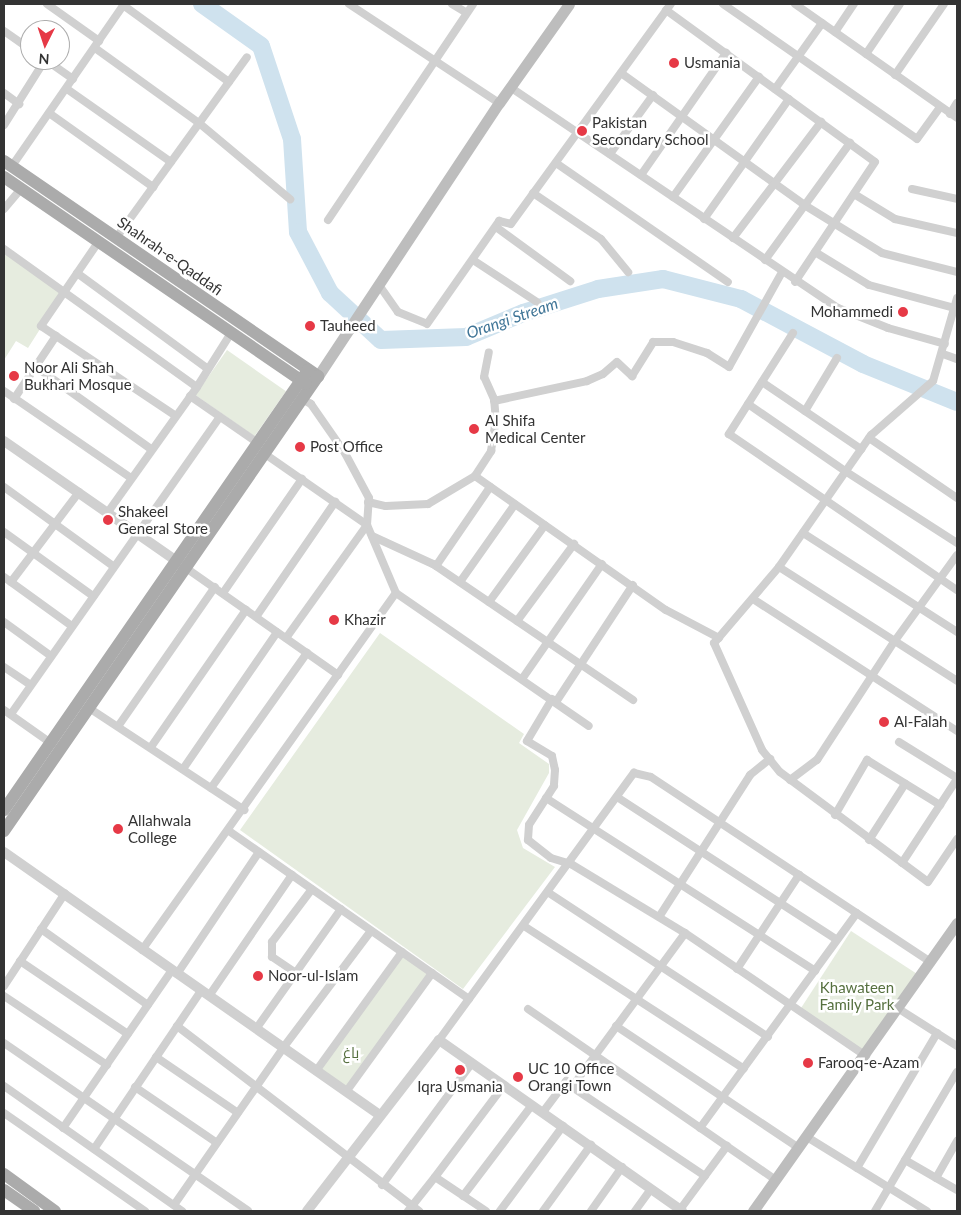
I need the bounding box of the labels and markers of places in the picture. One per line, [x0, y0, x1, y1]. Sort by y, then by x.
place label: Usmania [684, 54, 740, 72]
marker: Usmania [668, 57, 680, 69]
place label: Pakistan Secondary School [592, 113, 709, 148]
marker: Pakistan Secondary School [576, 125, 588, 137]
place label: Mohammedi [810, 303, 893, 321]
marker: Mohammedi [897, 306, 909, 318]
place label: Tauheed [320, 317, 376, 335]
marker: Tauheed [304, 320, 316, 332]
place label: Noor Ali Shah Bukhari Mosque [24, 358, 132, 393]
marker: Noor Ali Shah Bukhari Mosque [8, 370, 20, 382]
place label: Al Shifa Medical Center [485, 411, 585, 446]
marker: Al Shifa Medical Center [467, 422, 481, 436]
place label: Post Office [310, 438, 383, 456]
marker: Post Office [294, 441, 306, 453]
place label: Shakeel General Store [118, 502, 208, 537]
marker: Shakeel General Store [102, 514, 114, 526]
place label: Khazir [344, 611, 386, 629]
marker: Khazir [328, 614, 340, 626]
place label: Al-Falah [894, 713, 947, 731]
marker: Al-Falah [878, 716, 890, 728]
place label: Allahwala College [128, 811, 191, 846]
marker: Allahwala College [112, 823, 124, 835]
place label: Noor-ul-Islam [268, 967, 358, 985]
marker: Noor-ul-Islam [252, 970, 264, 982]
place label: Farooq-e-Azam [818, 1054, 919, 1072]
marker: Farooq-e-Azam [802, 1057, 814, 1069]
place label: UC 10 Office Orangi Town [528, 1059, 614, 1094]
marker: Iqra Usmania [454, 1064, 466, 1076]
marker: UC 10 Office Orangi Town [512, 1071, 524, 1083]
place label: Iqra Usmania [417, 1078, 503, 1096]

